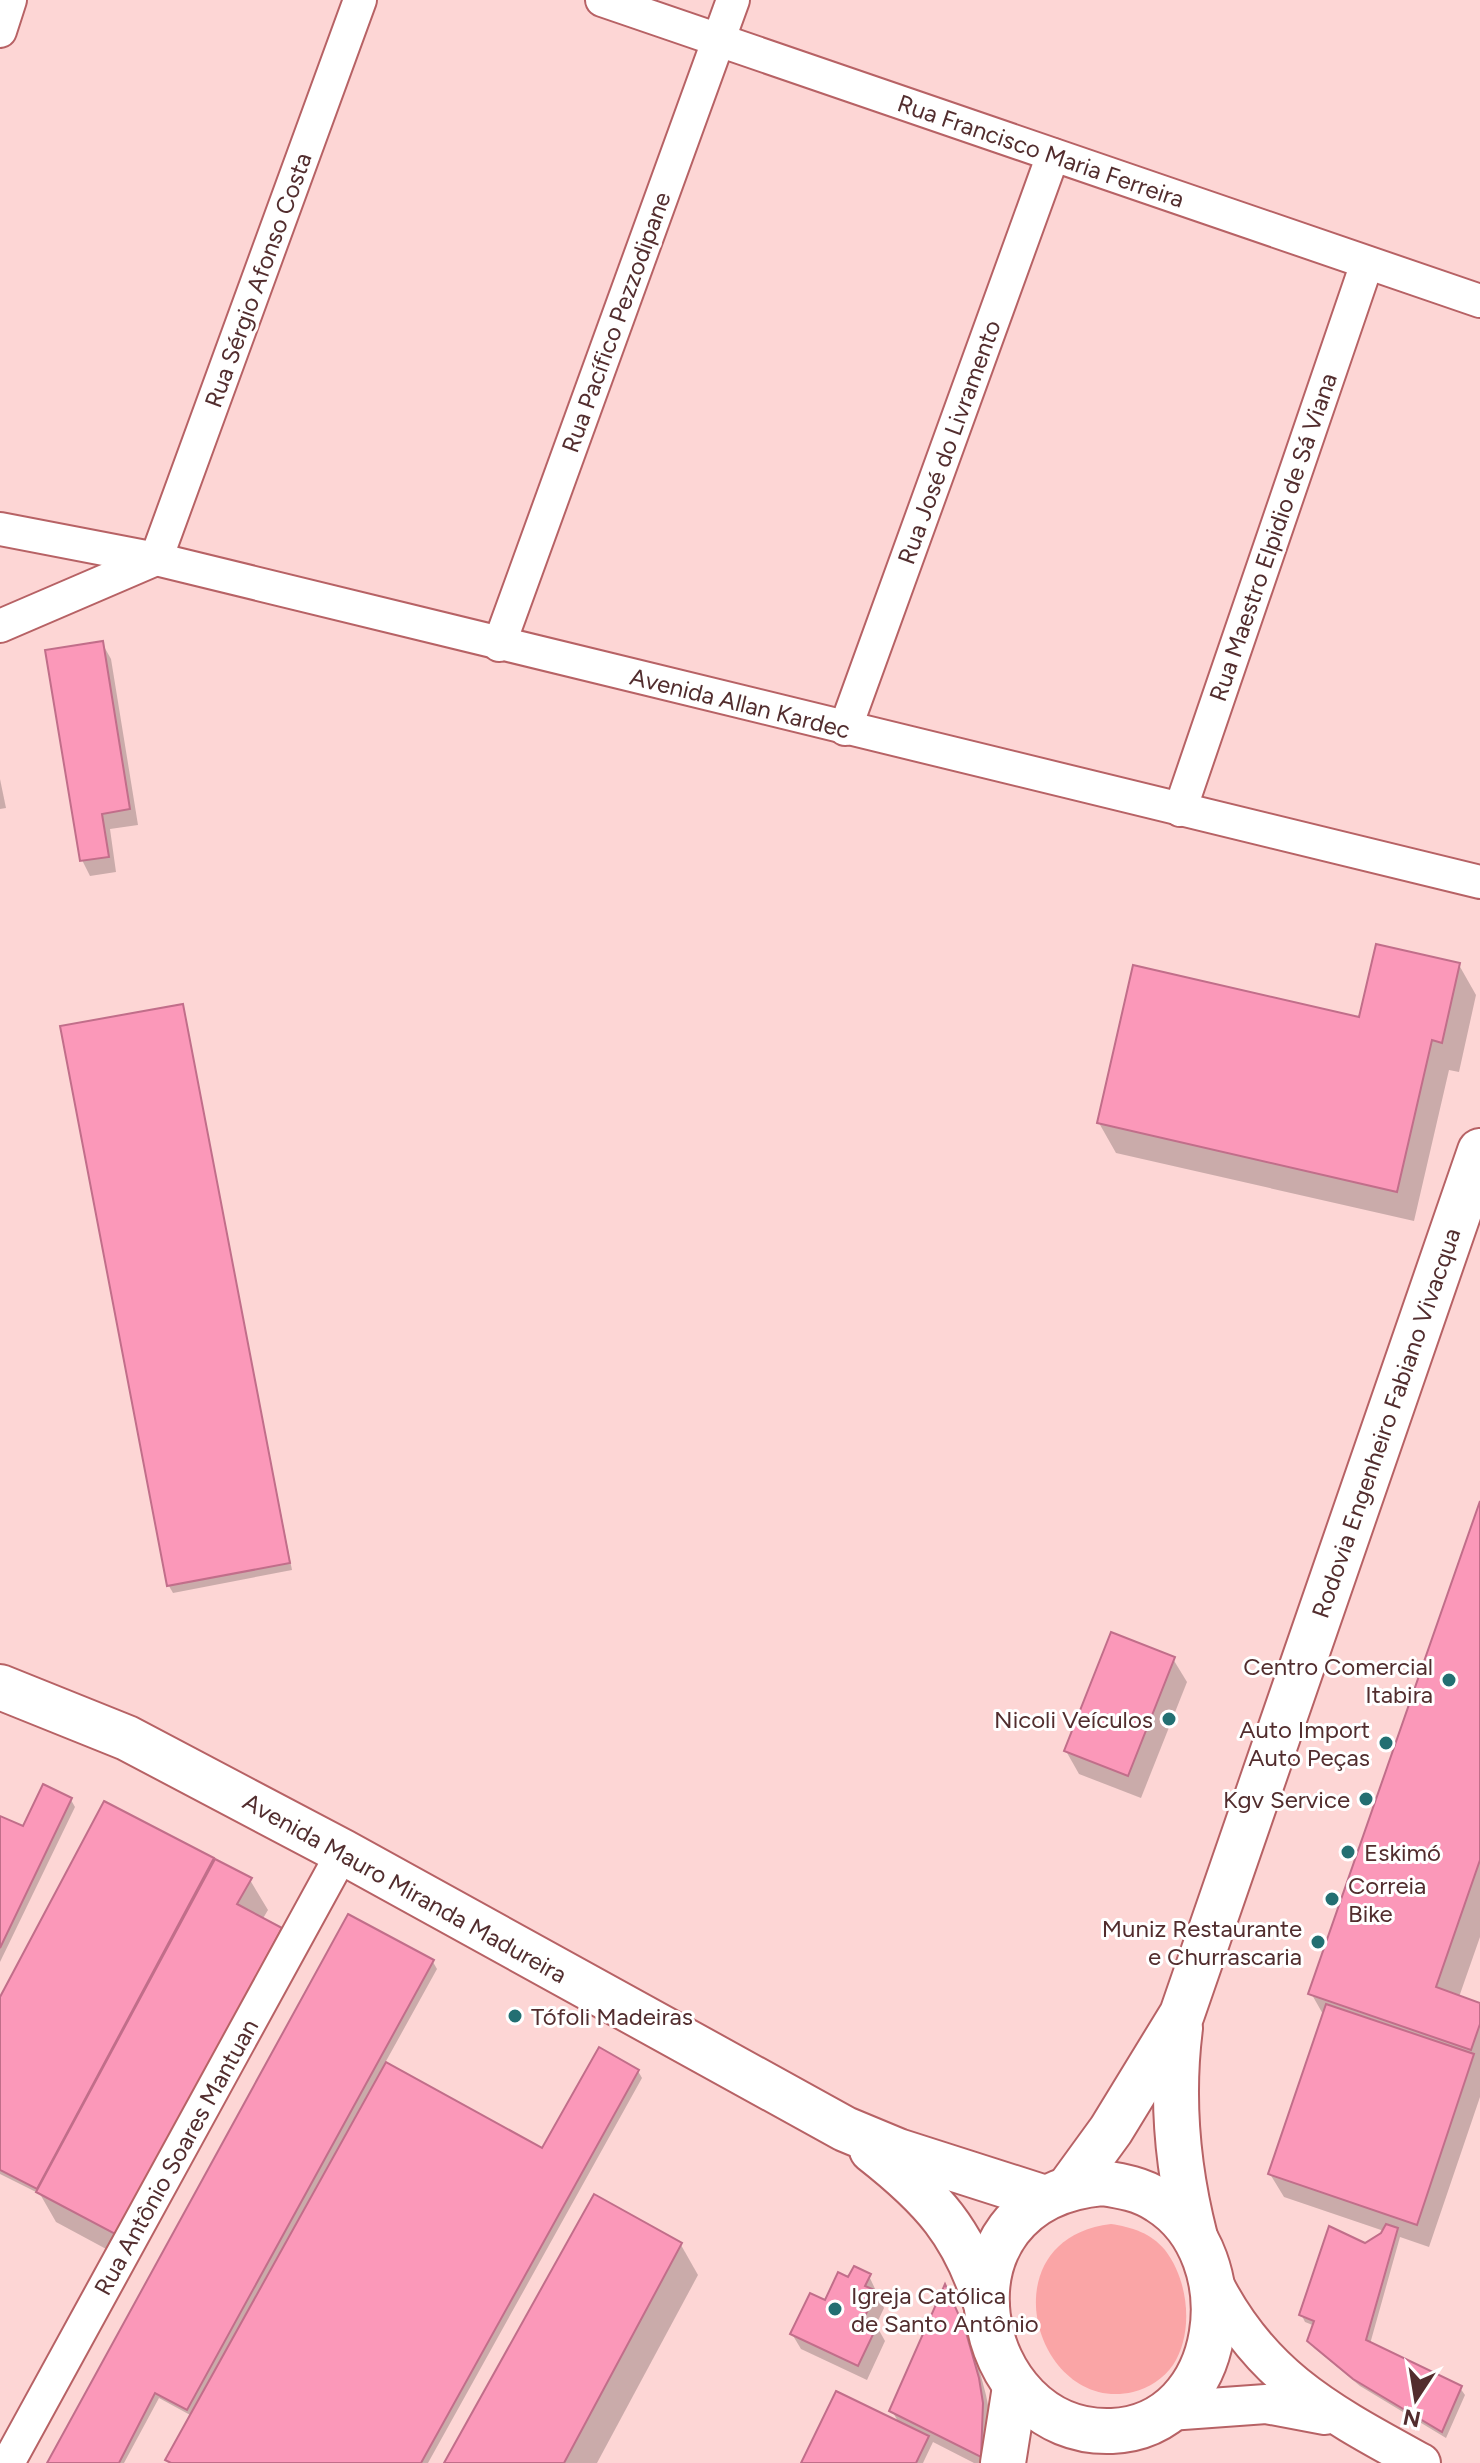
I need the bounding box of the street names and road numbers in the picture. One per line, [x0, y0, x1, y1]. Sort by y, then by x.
street label: Rua Francisco Maria Ferreira [894, 88, 1188, 214]
street label: Rua Sérgio Afonso Costa [198, 149, 318, 411]
street label: Rua Pacífico Pezzodipane [555, 188, 677, 456]
street label: Rua José do Livramento [891, 316, 1007, 568]
street label: Rua Maestro Elpidio de Sá Viana [1203, 369, 1343, 705]
street label: Avenida Allan Kardec [627, 662, 853, 744]
street label: Rodovia Engenheiro Fabiano Vivacqua [1305, 1224, 1467, 1622]
street label: Avenida Mauro Miranda Madureira [238, 1787, 572, 1989]
street label: Rua Antônio Soares Mantuan [88, 2014, 264, 2300]

